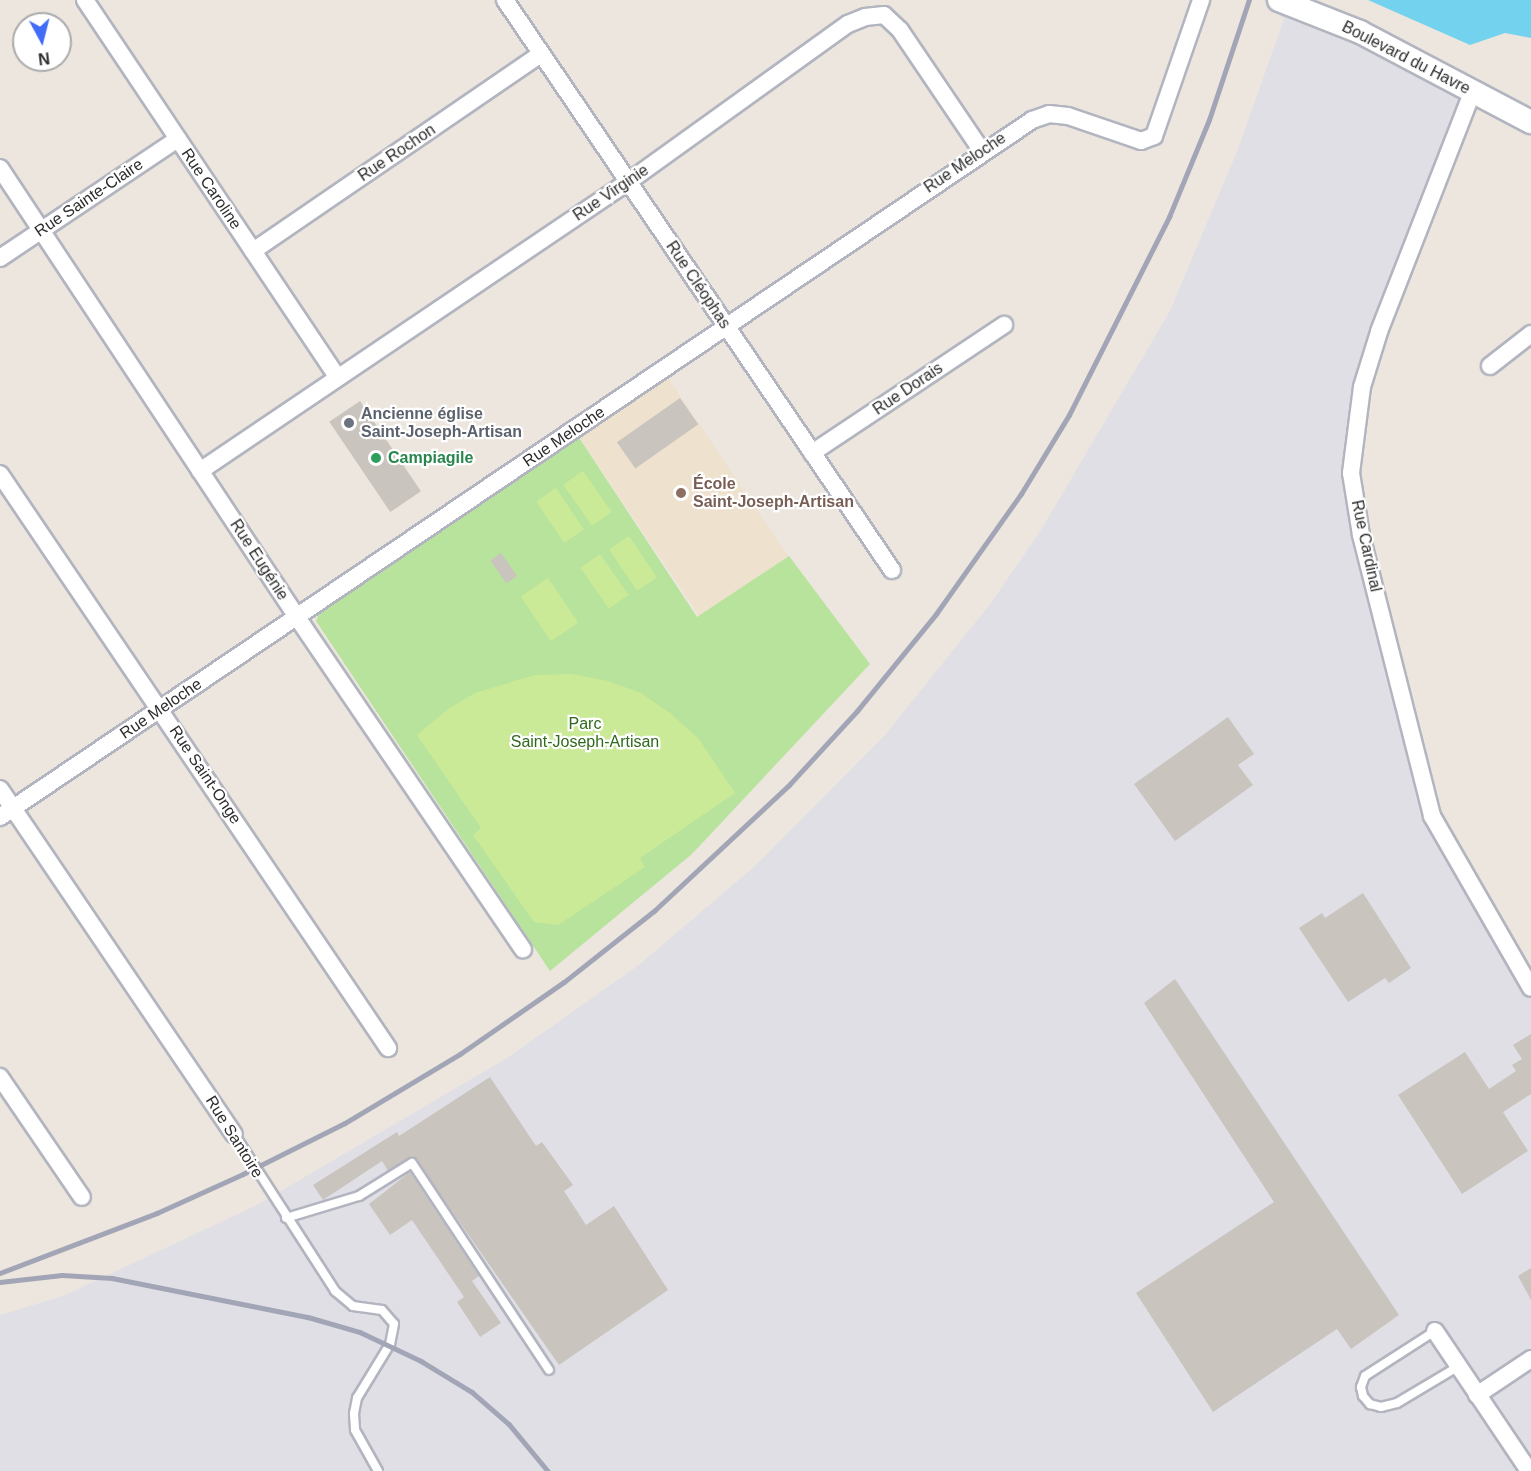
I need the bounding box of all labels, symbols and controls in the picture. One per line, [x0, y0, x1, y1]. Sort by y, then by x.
north arrow [12, 12, 72, 72]
street label: Boulevard du Havre [1339, 17, 1473, 99]
text: N [37, 49, 51, 68]
street label: Rue Rochon [355, 120, 439, 186]
street label: Rue Meloche [921, 129, 1009, 197]
street label: Rue Caroline [177, 145, 245, 233]
street label: Rue Sainte-Claire [31, 155, 147, 241]
street label: Rue Virginie [570, 161, 652, 225]
street label: Rue Cléophas [662, 238, 734, 332]
street label: Rue Dorais [869, 359, 947, 419]
street label: Rue Meloche [520, 403, 608, 471]
place label: Ancienne église Saint-Joseph-Artisan [361, 404, 522, 442]
marker: Ancienne église Saint-Joseph-Artisan [342, 416, 356, 430]
place label: Campiagile [388, 448, 473, 468]
marker: Campiagile [369, 451, 383, 465]
place label: École Saint-Joseph-Artisan [693, 474, 854, 512]
marker: École Saint-Joseph-Artisan [674, 486, 688, 500]
street label: Rue Cardinal [1347, 498, 1385, 594]
street label: Rue Eugénie [226, 516, 292, 604]
street label: Rue Meloche [117, 675, 205, 743]
park label: Parc Saint-Joseph-Artisan [511, 714, 659, 752]
street label: Rue Saint-Onge [165, 722, 245, 828]
street label: Rue Santoire [201, 1092, 267, 1182]

